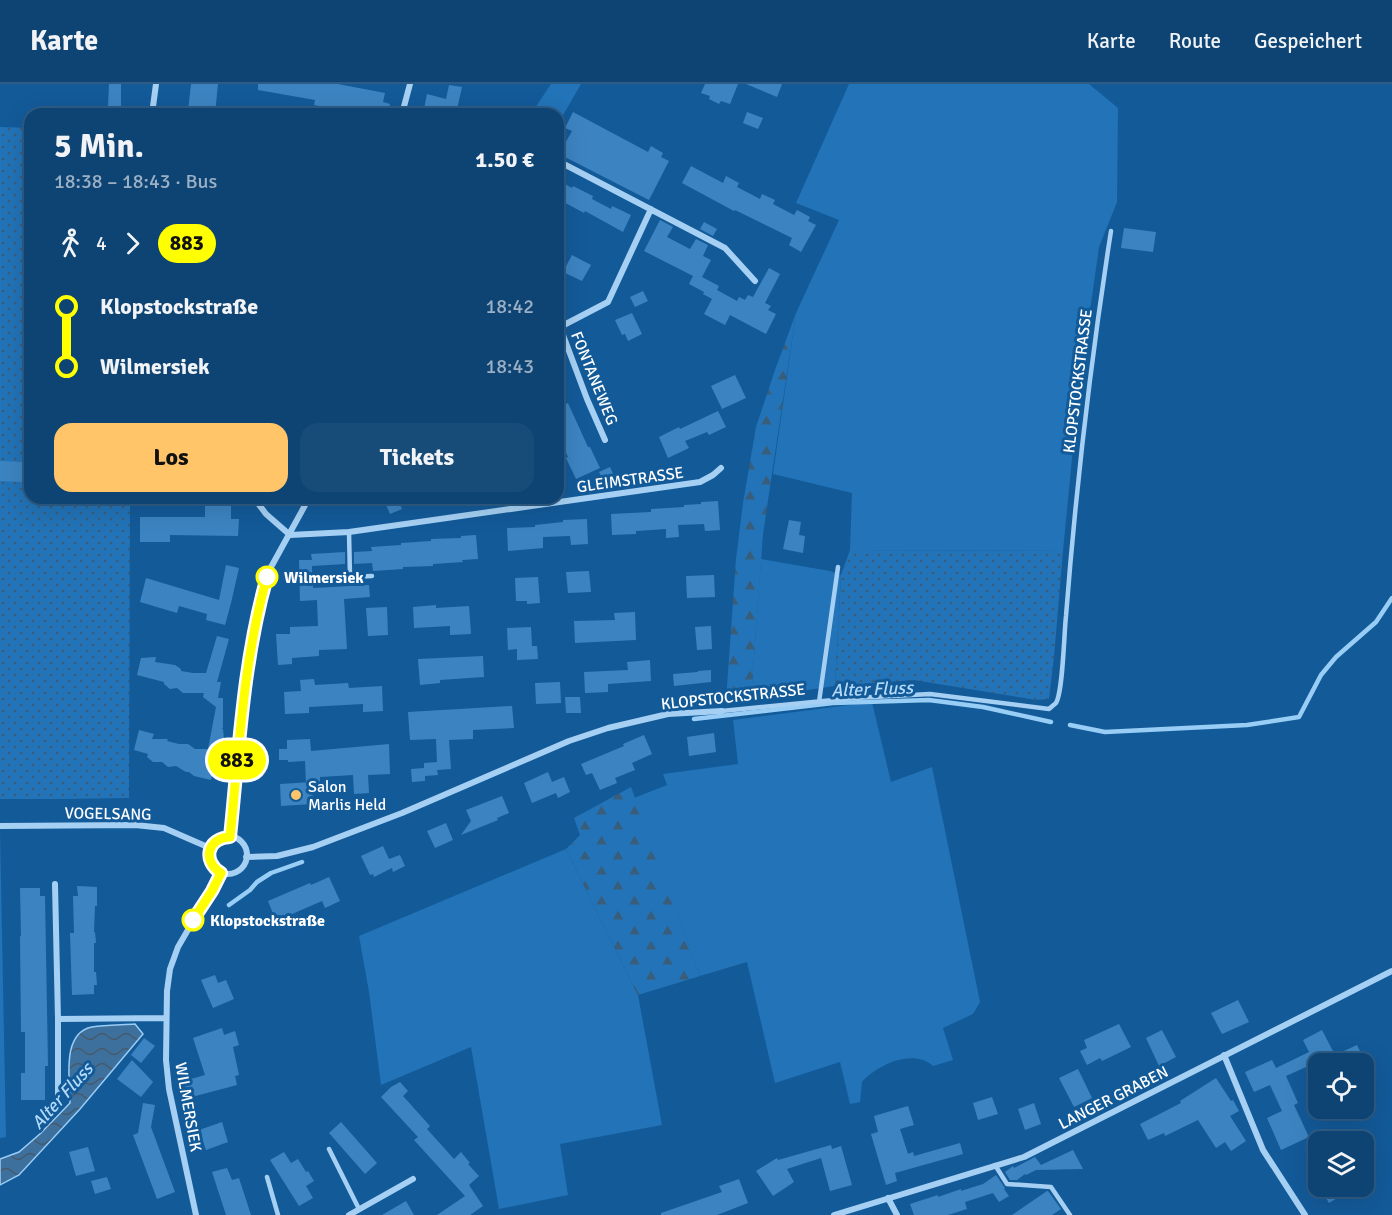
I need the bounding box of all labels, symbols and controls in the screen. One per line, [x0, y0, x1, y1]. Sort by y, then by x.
text: Karte [30, 24, 98, 58]
text: Karte [1087, 28, 1136, 54]
text: Route [1169, 28, 1221, 54]
text: Gespeichert [1254, 28, 1362, 54]
text: 5 Min. [54, 126, 144, 167]
text: 1.50 € [475, 146, 534, 173]
text: 18:38 – 18:43 · Bus [54, 169, 217, 194]
icon: walk [54, 227, 87, 260]
icon: forward [116, 227, 149, 260]
text: 883 [170, 230, 204, 256]
text: 4 [96, 231, 107, 256]
text: Klopstockstraße [100, 293, 258, 320]
text: 18:42 [485, 294, 534, 319]
street label: KLOPSTOCKSTRASSE [1059, 308, 1097, 454]
street label: FONTANEWEG [566, 329, 622, 428]
text: Wilmersiek [100, 353, 210, 380]
text: 18:43 [485, 354, 534, 379]
button: Los [54, 423, 288, 492]
button: Tickets [300, 423, 534, 492]
street label: GLEIMSTRASSE [575, 463, 685, 497]
marker: Wilmersiek [256, 566, 278, 588]
place label: Wilmersiek [284, 568, 364, 588]
water label: Alter Fluss [831, 677, 915, 701]
street label: KLOPSTOCKSTRASSE [660, 679, 806, 715]
line badge: 883 [202, 740, 272, 780]
text: 883 [220, 747, 254, 773]
place label: Salon Marlis Held [308, 777, 386, 815]
marker: Salon Marlis Held [289, 788, 303, 802]
street label: VOGELSANG [64, 803, 152, 825]
marker: Klopstockstraße [182, 909, 204, 931]
place label: Klopstockstraße [210, 911, 325, 931]
map controls [1308, 1053, 1374, 1197]
button: locate [1308, 1053, 1374, 1119]
water label: Alter Fluss [27, 1057, 99, 1134]
street label: WILMERSIEK [170, 1061, 206, 1154]
street label: LANGER GRABEN [1055, 1062, 1172, 1134]
button: layers [1308, 1131, 1374, 1197]

